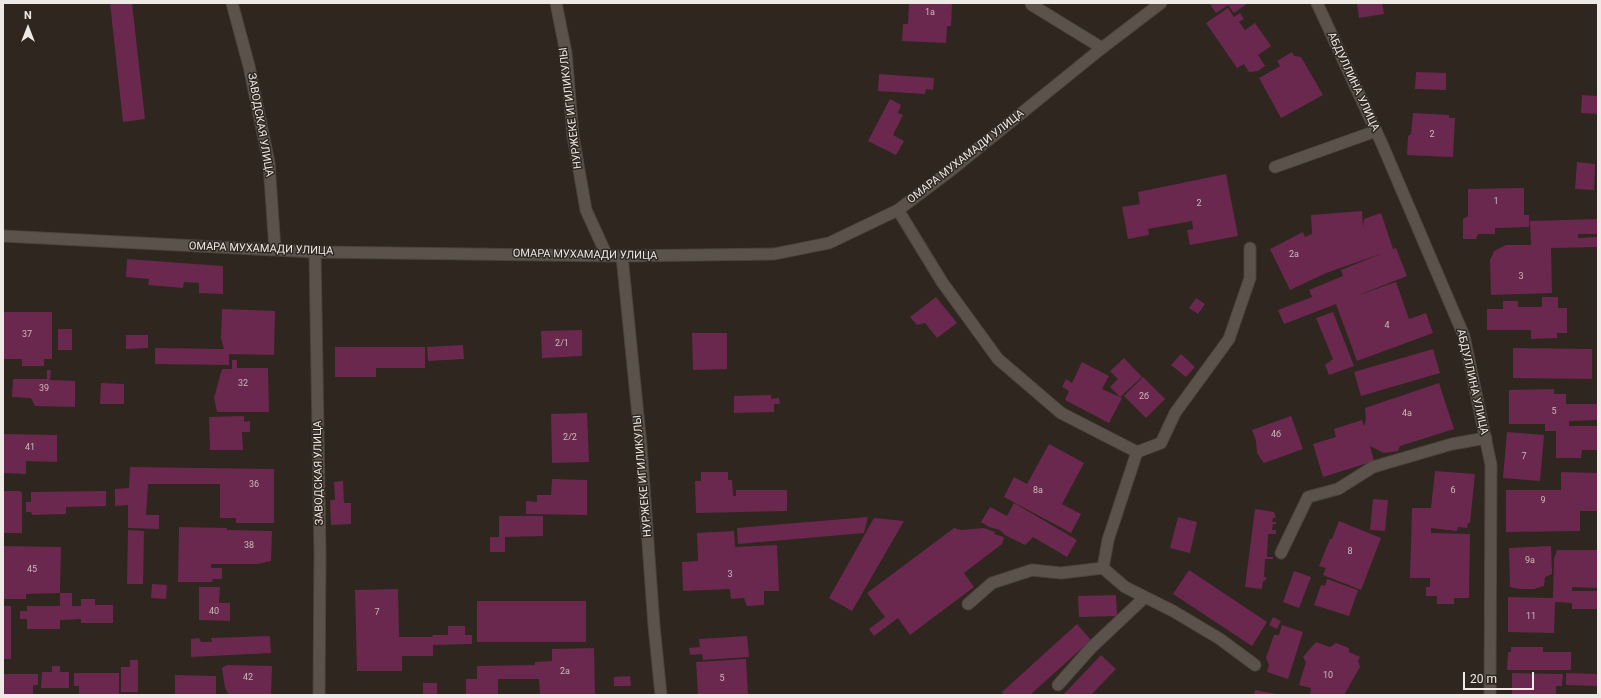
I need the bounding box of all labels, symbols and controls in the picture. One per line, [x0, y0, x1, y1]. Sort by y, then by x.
north arrow [8, 8, 48, 48]
house number: 1а [925, 8, 935, 18]
text: N [24, 9, 32, 22]
street label: АБДУЛЛИНА УЛИЦА [1324, 30, 1382, 134]
street label: НУРЖЕКЕ ИГИЛИКУЛЫ [557, 46, 585, 170]
street label: ЗАВОДСКАЯ УЛИЦА [244, 72, 276, 178]
street label: ОМАРА МУХАМАДИ УЛИЦА [905, 107, 1027, 207]
house number: 2 [1429, 130, 1435, 140]
house number: 1 [1493, 197, 1499, 207]
house number: 2 [1196, 199, 1202, 209]
street label: ОМАРА МУХАМАДИ УЛИЦА [189, 240, 333, 258]
street label: ОМАРА МУХАМАДИ УЛИЦА [513, 247, 657, 263]
house number: 2а [1289, 250, 1299, 260]
house number: 3 [1518, 272, 1524, 282]
house number: 4 [1384, 321, 1390, 331]
street label: АБДУЛЛИНА УЛИЦА [1453, 328, 1491, 436]
house number: 37 [22, 330, 32, 340]
house number: 2/1 [555, 339, 569, 349]
house number: 32 [238, 379, 248, 389]
house number: 39 [39, 384, 49, 394]
house number: 2б [1139, 392, 1149, 402]
house number: 5 [1551, 407, 1557, 417]
house number: 4а [1402, 409, 1412, 419]
street label: НУРЖЕКЕ ИГИЛИКУЛЫ [631, 414, 655, 538]
street label: ЗАВОДСКАЯ УЛИЦА [311, 420, 327, 526]
house number: 4б [1271, 430, 1281, 440]
house number: 2/2 [563, 433, 577, 443]
house number: 41 [25, 443, 35, 453]
house number: 7 [1521, 452, 1527, 462]
house number: 36 [249, 480, 259, 490]
house number: 8а [1033, 486, 1043, 496]
house number: 6 [1450, 486, 1456, 496]
house number: 9 [1540, 496, 1546, 506]
house number: 38 [244, 541, 254, 551]
house number: 8 [1347, 547, 1353, 557]
house number: 9а [1525, 556, 1535, 566]
house number: 45 [27, 565, 37, 575]
house number: 3 [727, 570, 733, 580]
house number: 40 [209, 607, 219, 617]
house number: 7 [374, 608, 380, 618]
house number: 11 [1526, 612, 1536, 622]
scale bar [1465, 664, 1536, 690]
house number: 2а [560, 667, 570, 677]
house number: 10 [1323, 671, 1333, 681]
text: 20 m [1470, 672, 1497, 686]
house number: 42 [243, 673, 253, 683]
house number: 5 [719, 674, 725, 684]

